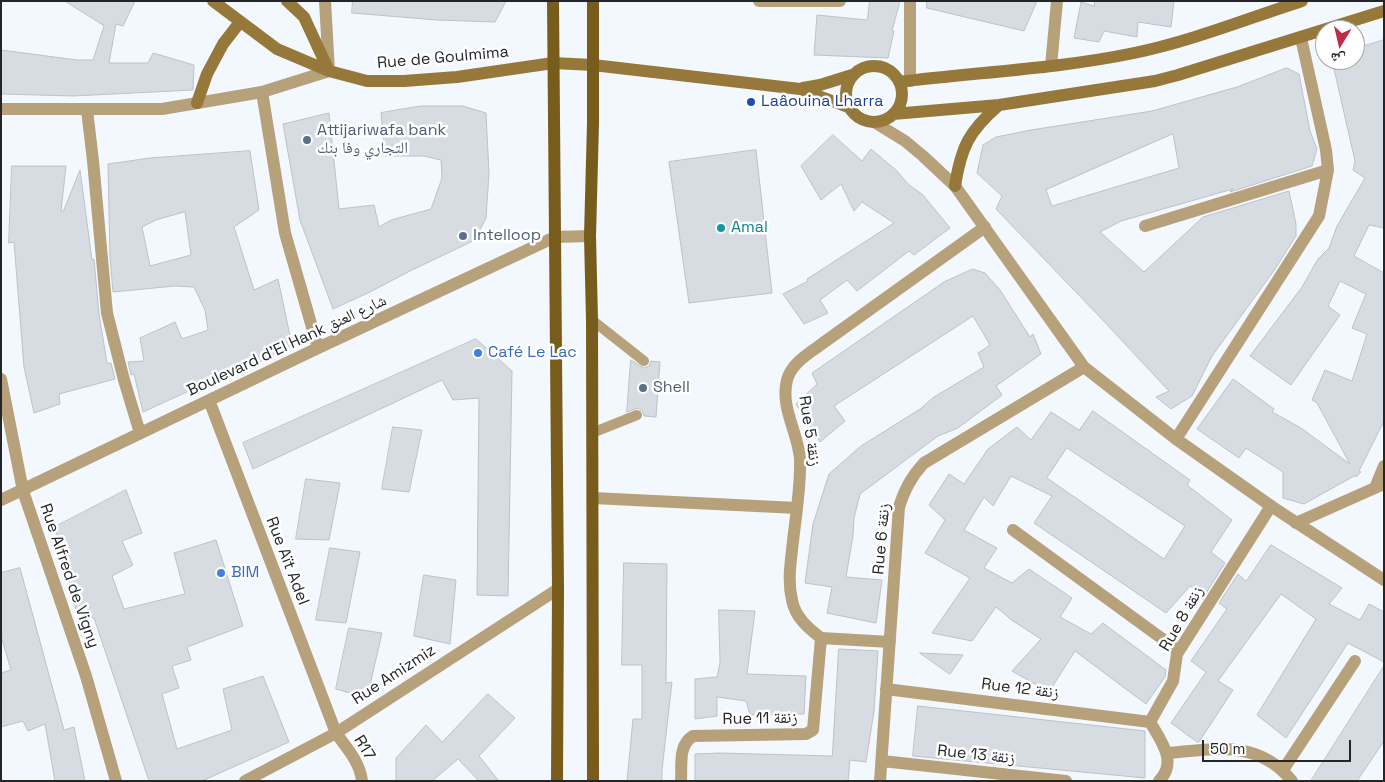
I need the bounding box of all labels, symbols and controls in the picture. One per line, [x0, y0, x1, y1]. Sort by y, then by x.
north arrow [1315, 20, 1365, 70]
street label: Rue de Goulmima [376, 43, 510, 73]
text: ش [1329, 49, 1347, 69]
place label: Laâouina Lharra [761, 92, 883, 112]
marker: Laâouina Lharra [745, 96, 757, 108]
place label: Attijariwafa bank التجاري وفا بنك [317, 121, 446, 159]
marker: Attijariwafa bank التجاري وفا بنك [301, 134, 313, 146]
place label: Amal [731, 218, 768, 238]
marker: Amal [715, 222, 727, 234]
place label: Intelloop [473, 226, 541, 246]
marker: Intelloop [457, 230, 469, 242]
street label: Boulevard d'El Hank شارع العنق [184, 291, 390, 401]
place label: Café Le Lac [488, 343, 577, 363]
marker: Café Le Lac [472, 347, 484, 359]
place label: Shell [653, 378, 690, 398]
marker: Shell [637, 382, 649, 394]
street label: Rue 5 زنقة [794, 394, 824, 468]
street label: Rue Alfred de Vigny [35, 501, 103, 651]
street label: Rue 6 زنقة [869, 503, 895, 575]
street label: Rue Aït Adel [261, 514, 313, 608]
place label: BIM [231, 563, 259, 583]
marker: BIM [215, 567, 227, 579]
street label: Rue 8 زنقة [1156, 583, 1208, 655]
street label: Rue Amizmiz [349, 641, 439, 709]
street label: Rue 12 زنقة [980, 675, 1060, 703]
street label: Rue 11 زنقة [722, 709, 798, 729]
scale bar [1205, 730, 1354, 762]
street label: R17 [349, 732, 379, 764]
text: 50 m [1210, 739, 1245, 758]
street label: Rue 13 زنقة [936, 741, 1016, 769]

